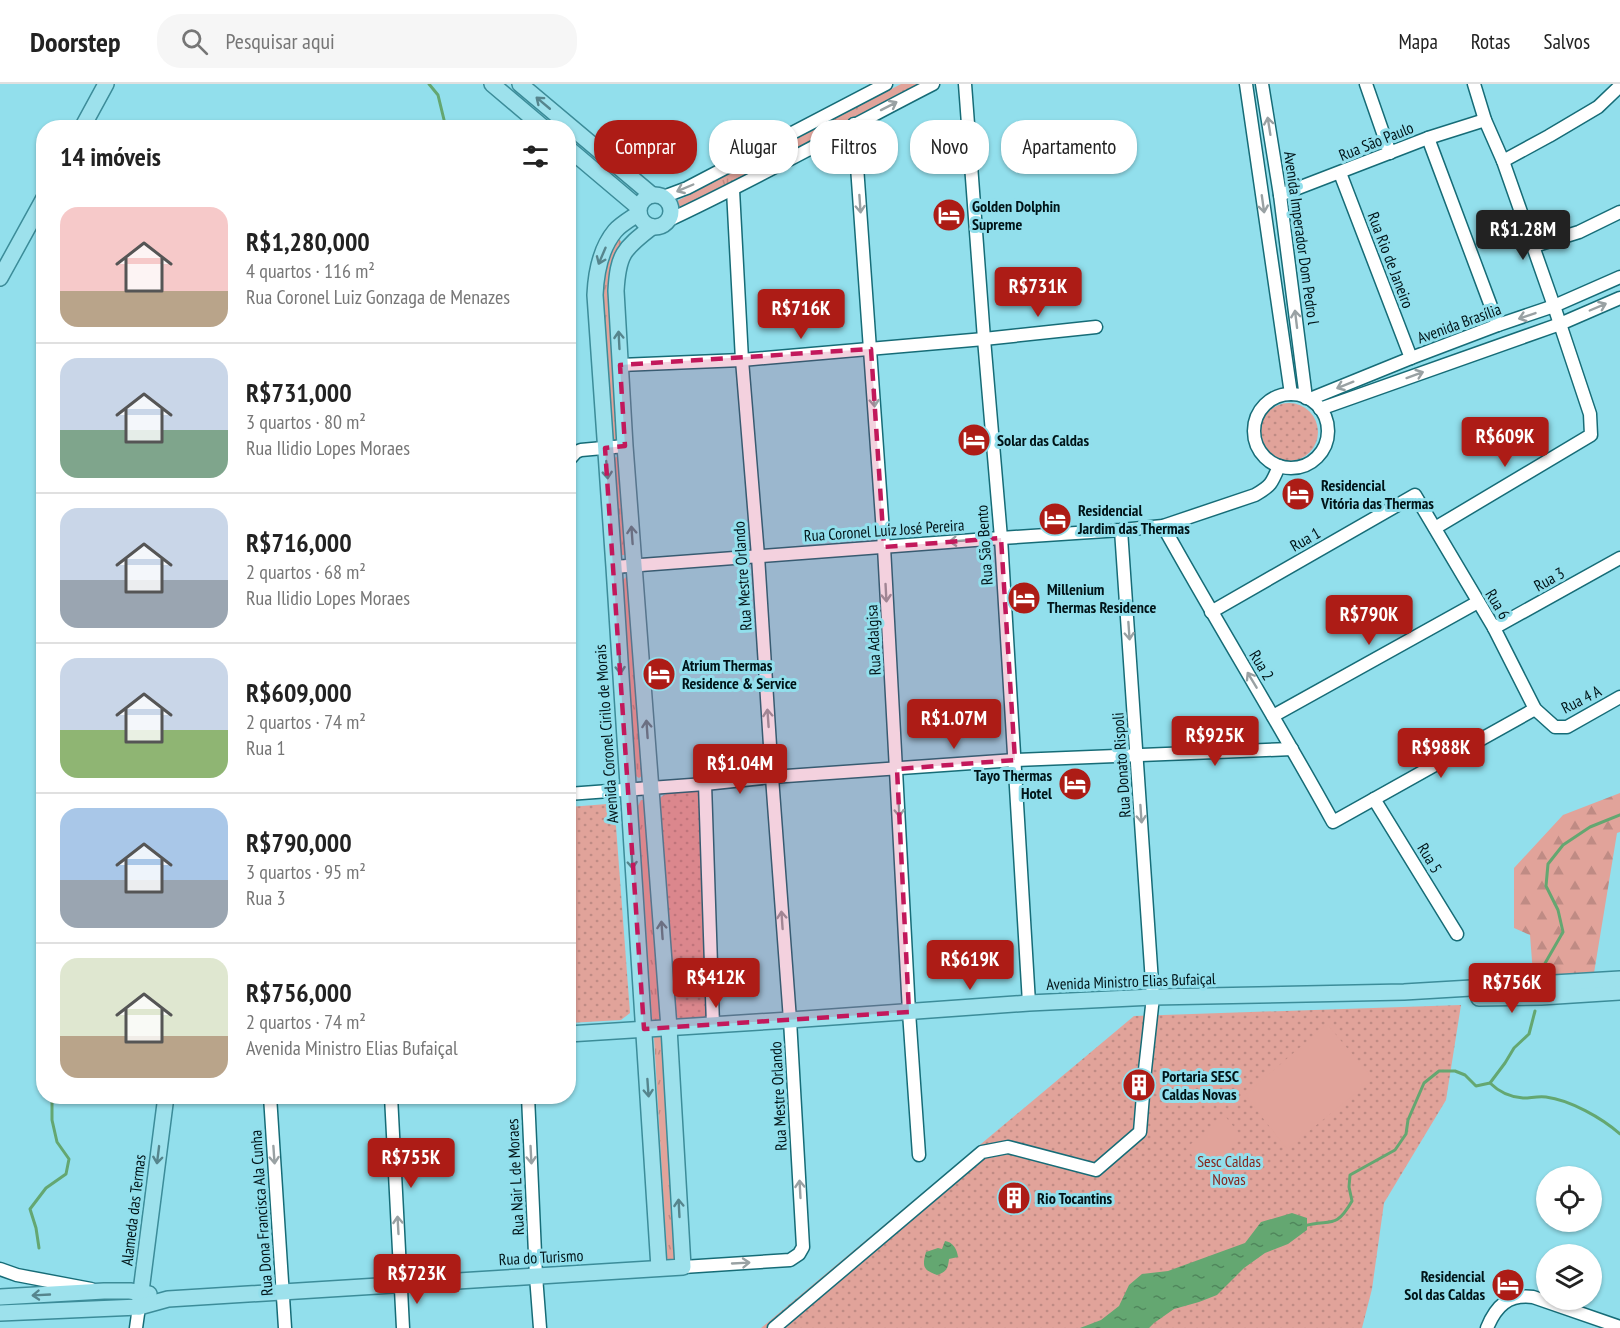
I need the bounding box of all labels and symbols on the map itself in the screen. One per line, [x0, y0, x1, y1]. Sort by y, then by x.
one-way arrow [536, 96, 551, 110]
one-way arrow [880, 100, 898, 111]
one-way arrow [1263, 116, 1274, 136]
street label: Rua São Paulo [1336, 117, 1416, 165]
street label: Avenida Imperador Dom Pedro l [1280, 150, 1324, 326]
one-way arrow [677, 183, 695, 194]
one-way arrow [855, 193, 866, 213]
one-way arrow [1258, 194, 1269, 214]
place label: Golden Dolphin Supreme [972, 196, 1060, 234]
hotel icon: Golden Dolphin Supreme [931, 197, 967, 233]
street label: Rua Rio de Janeiro [1363, 209, 1419, 311]
pin: R$1.28M [1468, 210, 1578, 261]
one-way arrow [596, 246, 607, 265]
pin: R$731K [989, 267, 1087, 318]
pin: R$716K [752, 289, 850, 340]
street label: Avenida Brasília [1414, 299, 1504, 347]
one-way arrow [1588, 301, 1606, 313]
one-way arrow [1290, 309, 1301, 329]
one-way arrow [1518, 311, 1537, 322]
one-way arrow [613, 331, 624, 351]
one-way arrow [1405, 369, 1424, 380]
one-way arrow [1336, 380, 1355, 391]
one-way arrow [869, 388, 880, 408]
pin: R$609K [1456, 417, 1554, 468]
hotel icon: Solar das Caldas [956, 422, 992, 458]
place label: Solar das Caldas [997, 430, 1089, 450]
one-way arrow [601, 460, 612, 480]
place label: Residencial Vitória das Thermas [1320, 475, 1434, 513]
hotel icon: Residencial Vitória das Thermas [1280, 476, 1316, 512]
place label: Residencial Jardim das Thermas [1077, 500, 1190, 538]
hotel icon: Residencial Jardim das Thermas [1037, 501, 1073, 537]
street label: Rua São Bento [971, 504, 997, 586]
street label: Rua Coronel Luiz José Pereira [803, 514, 965, 546]
street label: Rua Mestre Orlando [728, 521, 756, 631]
street label: Rua 1 [1286, 522, 1324, 556]
one-way arrow [626, 525, 637, 545]
one-way arrow [949, 536, 969, 547]
street label: Rua 3 [1530, 563, 1568, 595]
place label: Millenium Thermas Residence [1047, 579, 1156, 617]
hotel icon: Millenium Thermas Residence [1006, 580, 1042, 616]
one-way arrow [881, 582, 892, 602]
street label: Rua 6 [1481, 585, 1515, 623]
pin: R$790K [1320, 595, 1418, 646]
street label: Rua Adalgisa [861, 604, 885, 676]
one-way arrow [1123, 620, 1134, 640]
street label: Avenida Coronel Cirilo de Morais [590, 644, 622, 824]
street label: Rua 2 [1245, 646, 1279, 684]
one-way arrow [615, 654, 626, 674]
place label: Atrium Thermas Residence & Service [681, 655, 797, 693]
hotel icon: Atrium Thermas Residence & Service [641, 656, 677, 692]
one-way arrow [1246, 672, 1258, 689]
street label: Rua 4 A [1558, 680, 1605, 717]
pin: R$1.07M [899, 699, 1009, 750]
one-way arrow [762, 709, 773, 729]
street label: Rua Donato Rispoli [1107, 712, 1135, 818]
pin: R$925K [1166, 716, 1264, 767]
one-way arrow [641, 720, 652, 740]
pin: R$988K [1392, 728, 1490, 779]
pin: R$1.04M [685, 744, 795, 795]
place label: Tayo Thermas Hotel [974, 765, 1052, 803]
hotel icon: Tayo Thermas Hotel [1057, 766, 1093, 802]
one-way arrow [893, 798, 904, 818]
one-way arrow [1136, 803, 1147, 823]
street label: Rua 5 [1413, 839, 1447, 877]
one-way arrow [627, 849, 638, 869]
one-way arrow [777, 911, 788, 931]
one-way arrow [656, 920, 667, 940]
pin: R$619K [921, 940, 1019, 991]
pin: R$412K [667, 958, 765, 1009]
pin: R$756K [1463, 963, 1561, 1014]
street label: Avenida Ministro Elias Bufaiçal [1046, 968, 1216, 994]
street label: Rua Mestre Orlando [765, 1041, 791, 1151]
place label: Portaria SESC Caldas Novas [1162, 1066, 1240, 1104]
building icon: Portaria SESC Caldas Novas [1121, 1067, 1157, 1103]
one-way arrow [642, 1077, 653, 1097]
street label: Rua Nair L de Moraes [502, 1118, 528, 1236]
street label: Rua Dona Francisca Ala Cunha [245, 1129, 277, 1297]
pin: R$755K [362, 1138, 460, 1189]
one-way arrow [153, 1144, 164, 1164]
one-way arrow [268, 1144, 279, 1164]
one-way arrow [525, 1144, 536, 1164]
park label: Sesc Caldas Novas [1197, 1151, 1261, 1189]
street label: Alameda das Termas [116, 1153, 150, 1267]
one-way arrow [794, 1179, 805, 1199]
building icon: Rio Tocantins [996, 1180, 1032, 1216]
place label: Rio Tocantins [1037, 1188, 1112, 1208]
one-way arrow [674, 1199, 685, 1219]
one-way arrow [392, 1216, 403, 1236]
street label: Rua do Turismo [498, 1245, 584, 1269]
pin: R$723K [368, 1254, 466, 1305]
one-way arrow [731, 1257, 751, 1268]
place label: Residencial Sol das Caldas [1404, 1266, 1485, 1304]
hotel icon: Residencial Sol das Caldas [1490, 1267, 1526, 1303]
one-way arrow [32, 1289, 52, 1300]

